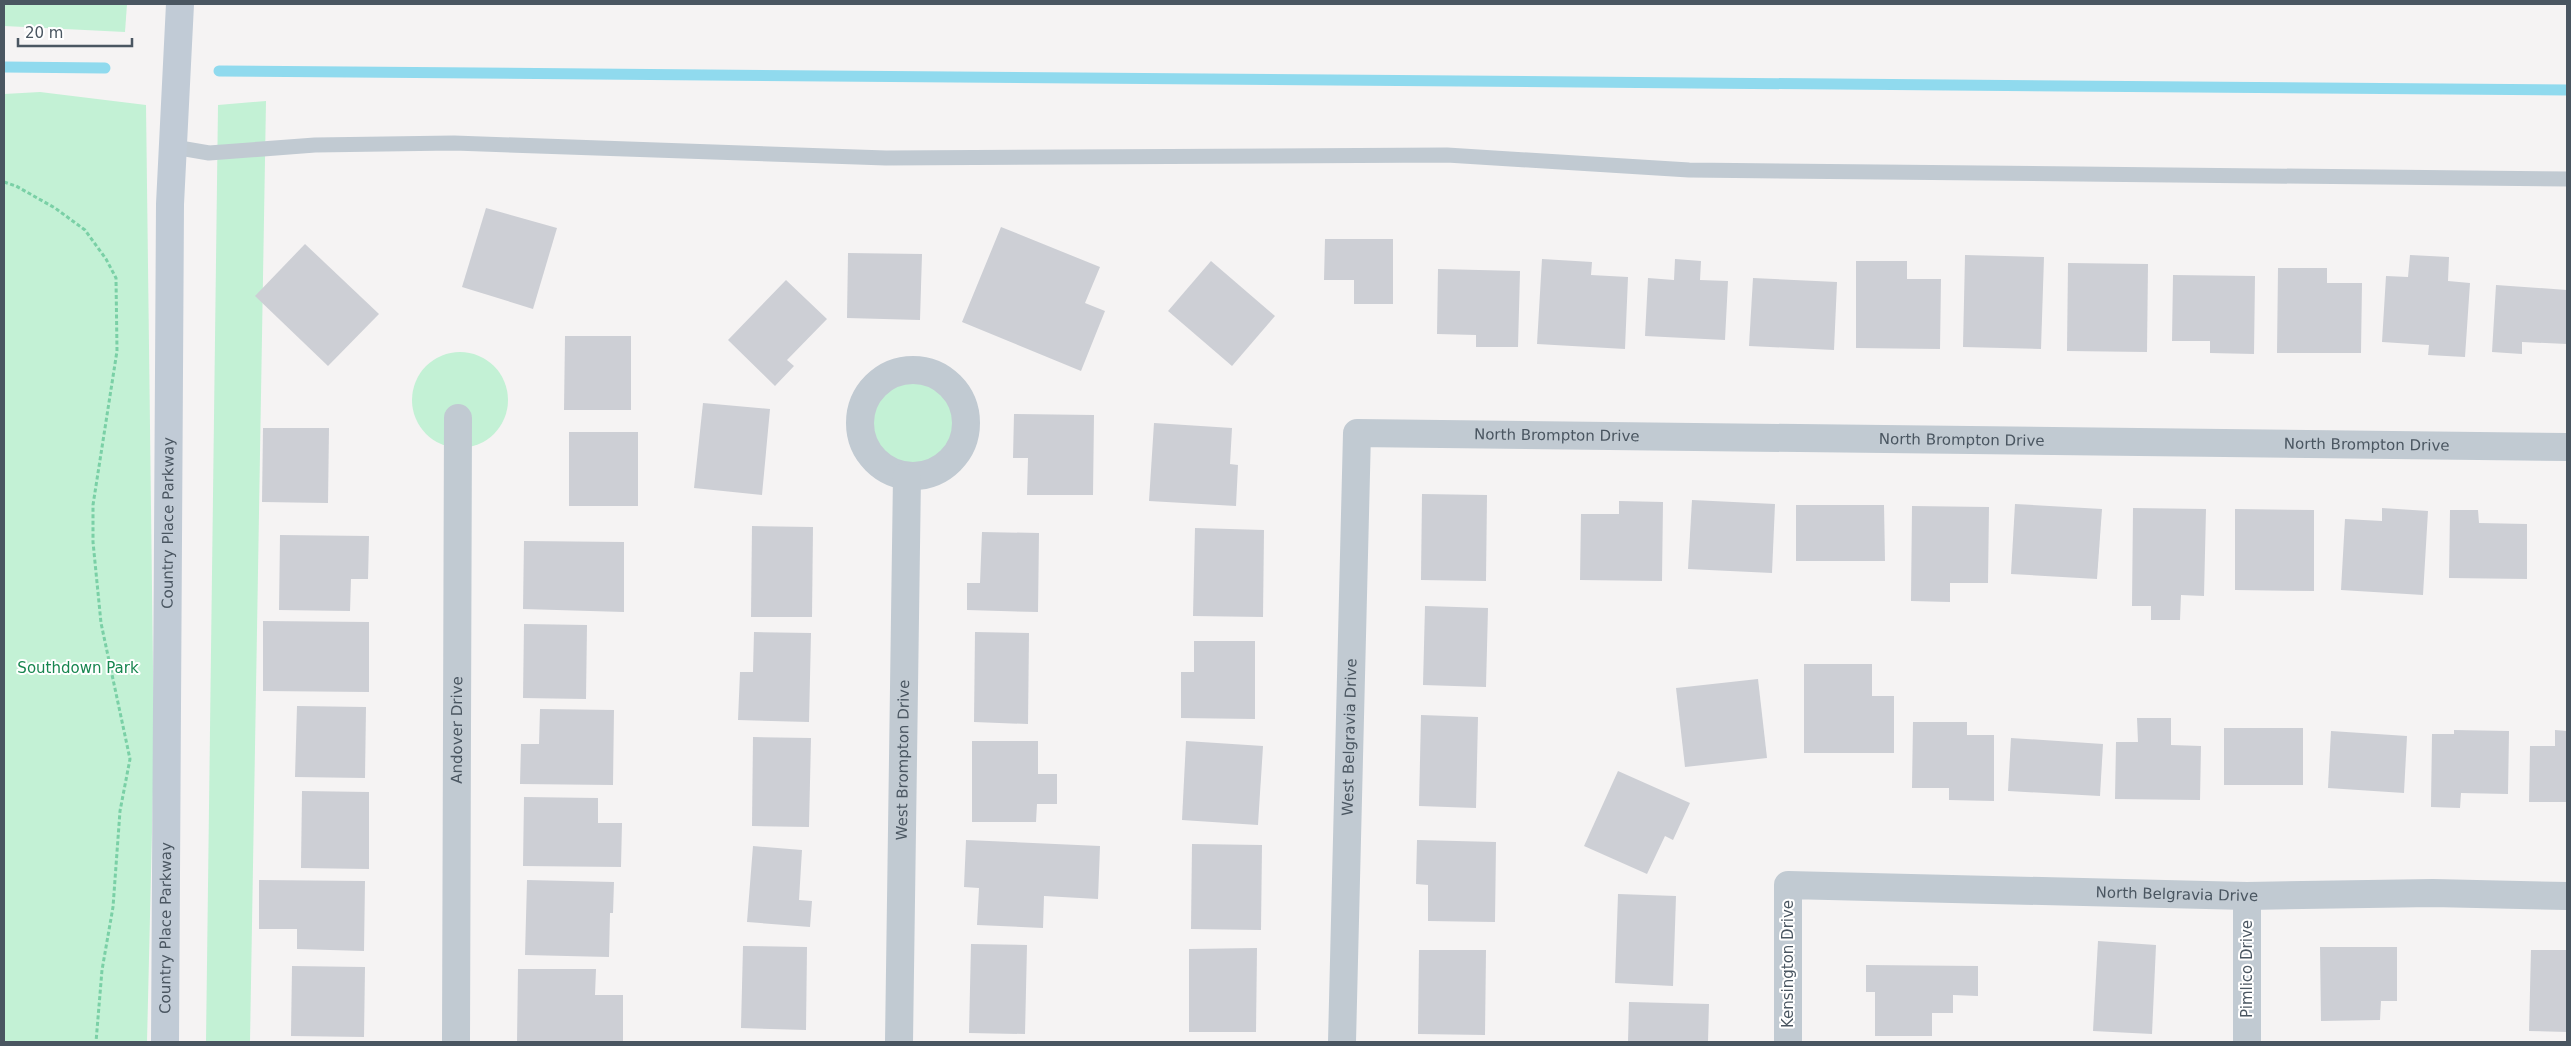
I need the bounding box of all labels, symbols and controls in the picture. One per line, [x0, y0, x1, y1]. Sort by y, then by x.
scale bar [18, 15, 131, 47]
text: 20 m [25, 24, 63, 42]
street label: North Brompton Drive [1474, 425, 1640, 445]
street label: North Brompton Drive [1879, 430, 2045, 450]
street label: North Brompton Drive [2284, 435, 2450, 455]
street label: Country Place Parkway [159, 437, 178, 609]
street label: West Belgravia Drive [1339, 658, 1360, 816]
park label: Southdown Park [17, 659, 139, 677]
street label: Andover Drive [448, 676, 466, 784]
street label: West Brompton Drive [893, 680, 913, 840]
street label: Country Place Parkway [156, 842, 175, 1014]
street label: North Belgravia Drive [2095, 883, 2258, 905]
street label: Kensington Drive [1779, 900, 1797, 1028]
street label: Pimlico Drive [2238, 920, 2256, 1018]

